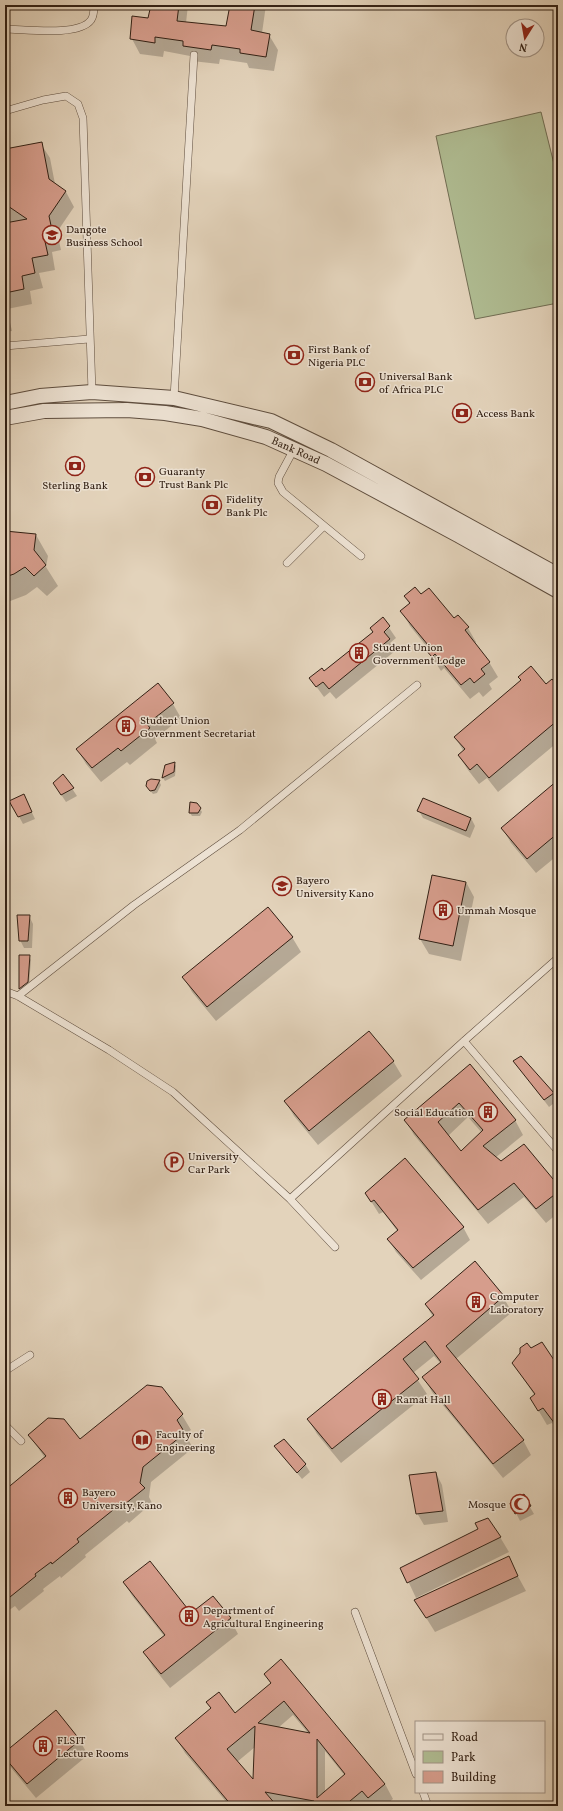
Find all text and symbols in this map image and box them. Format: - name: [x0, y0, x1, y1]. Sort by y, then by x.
- north arrow: [505, 18, 545, 58]
- text: N: [518, 38, 529, 54]
- place label: Dangote Business School: [66, 223, 143, 251]
- school or university icon: Dangote Business School: [41, 224, 63, 246]
- place label: First Bank of Nigeria PLC: [308, 343, 370, 371]
- bank icon: First Bank of Nigeria PLC: [283, 344, 305, 366]
- place label: Universal Bank of Africa PLC: [379, 370, 452, 398]
- bank icon: Universal Bank of Africa PLC: [354, 371, 376, 393]
- bank icon: Access Bank: [451, 402, 473, 424]
- place label: Access Bank: [476, 407, 535, 422]
- street label: Bank Road: [269, 434, 322, 469]
- bank icon: Sterling Bank: [64, 455, 86, 477]
- place label: Guaranty Trust Bank Plc: [159, 465, 228, 493]
- bank icon: Guaranty Trust Bank Plc: [134, 466, 156, 488]
- place label: Sterling Bank: [42, 479, 108, 494]
- place label: Fidelity Bank Plc: [226, 493, 268, 521]
- bank icon: Fidelity Bank Plc: [201, 494, 223, 516]
- place label: Student Union Government Lodge: [373, 641, 466, 669]
- building icon: Student Union Government Lodge: [348, 642, 370, 664]
- place label: Student Union Government Secretariat: [140, 714, 256, 742]
- building icon: Student Union Government Secretariat: [115, 715, 137, 737]
- place label: Bayero University Kano: [296, 874, 374, 902]
- school or university icon: Bayero University Kano: [271, 875, 293, 897]
- building icon: Ummah Mosque: [432, 899, 454, 921]
- place label: Ummah Mosque: [457, 904, 536, 919]
- building icon: Social Education: [477, 1101, 499, 1123]
- place label: Social Education: [394, 1106, 474, 1121]
- place label: University Car Park: [188, 1150, 239, 1178]
- parking icon: University Car Park: [163, 1151, 185, 1173]
- place label: Computer Laboratory: [490, 1290, 544, 1318]
- building icon: Computer Laboratory: [465, 1291, 487, 1313]
- building icon: Ramat Hall: [371, 1388, 393, 1410]
- place label: Ramat Hall: [396, 1393, 450, 1408]
- place label: Faculty of Engineering: [156, 1428, 216, 1456]
- library icon: Faculty of Engineering: [131, 1429, 153, 1451]
- place label: Bayero University, Kano: [82, 1486, 162, 1514]
- building icon: Bayero University, Kano: [57, 1487, 79, 1509]
- mosque icon: Mosque: [509, 1493, 531, 1515]
- place label: Mosque: [468, 1498, 506, 1513]
- place label: Department of Agricultural Engineering: [203, 1604, 324, 1632]
- building icon: Department of Agricultural Engineering: [178, 1605, 200, 1627]
- legend: [415, 1721, 545, 1793]
- text: Road: [451, 1730, 478, 1746]
- place label: FLSIT Lecture Rooms: [57, 1734, 129, 1762]
- building icon: FLSIT Lecture Rooms: [32, 1735, 54, 1757]
- text: Park: [451, 1750, 476, 1766]
- text: Building: [451, 1770, 496, 1786]

